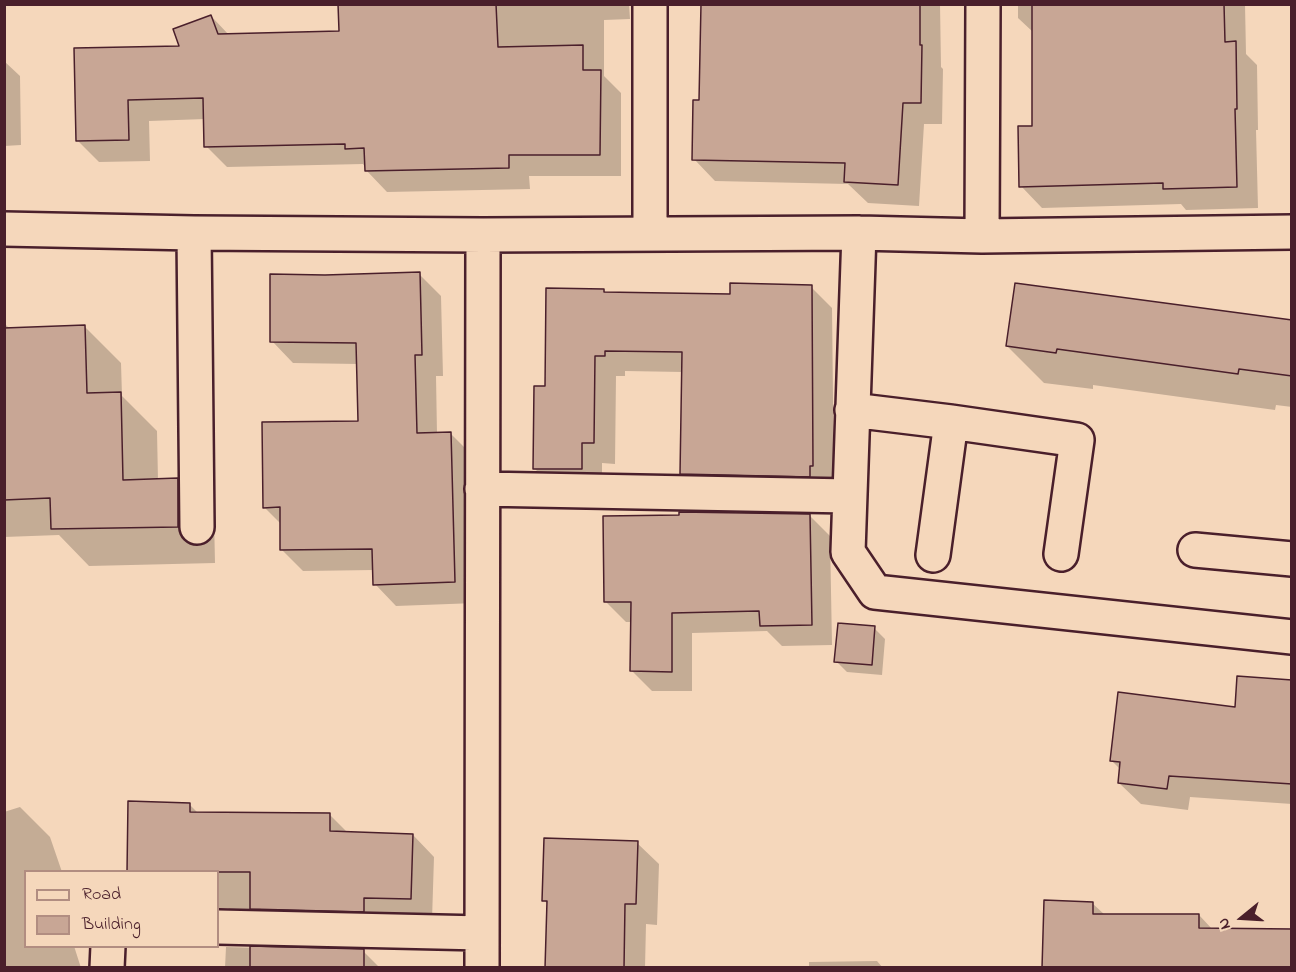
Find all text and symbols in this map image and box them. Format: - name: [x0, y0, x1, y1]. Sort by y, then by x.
- legend: [24, 870, 219, 948]
- text: Road: [82, 882, 121, 908]
- north arrow: [1212, 888, 1272, 948]
- text: Building: [82, 912, 141, 938]
- text: N: [1212, 915, 1238, 932]

